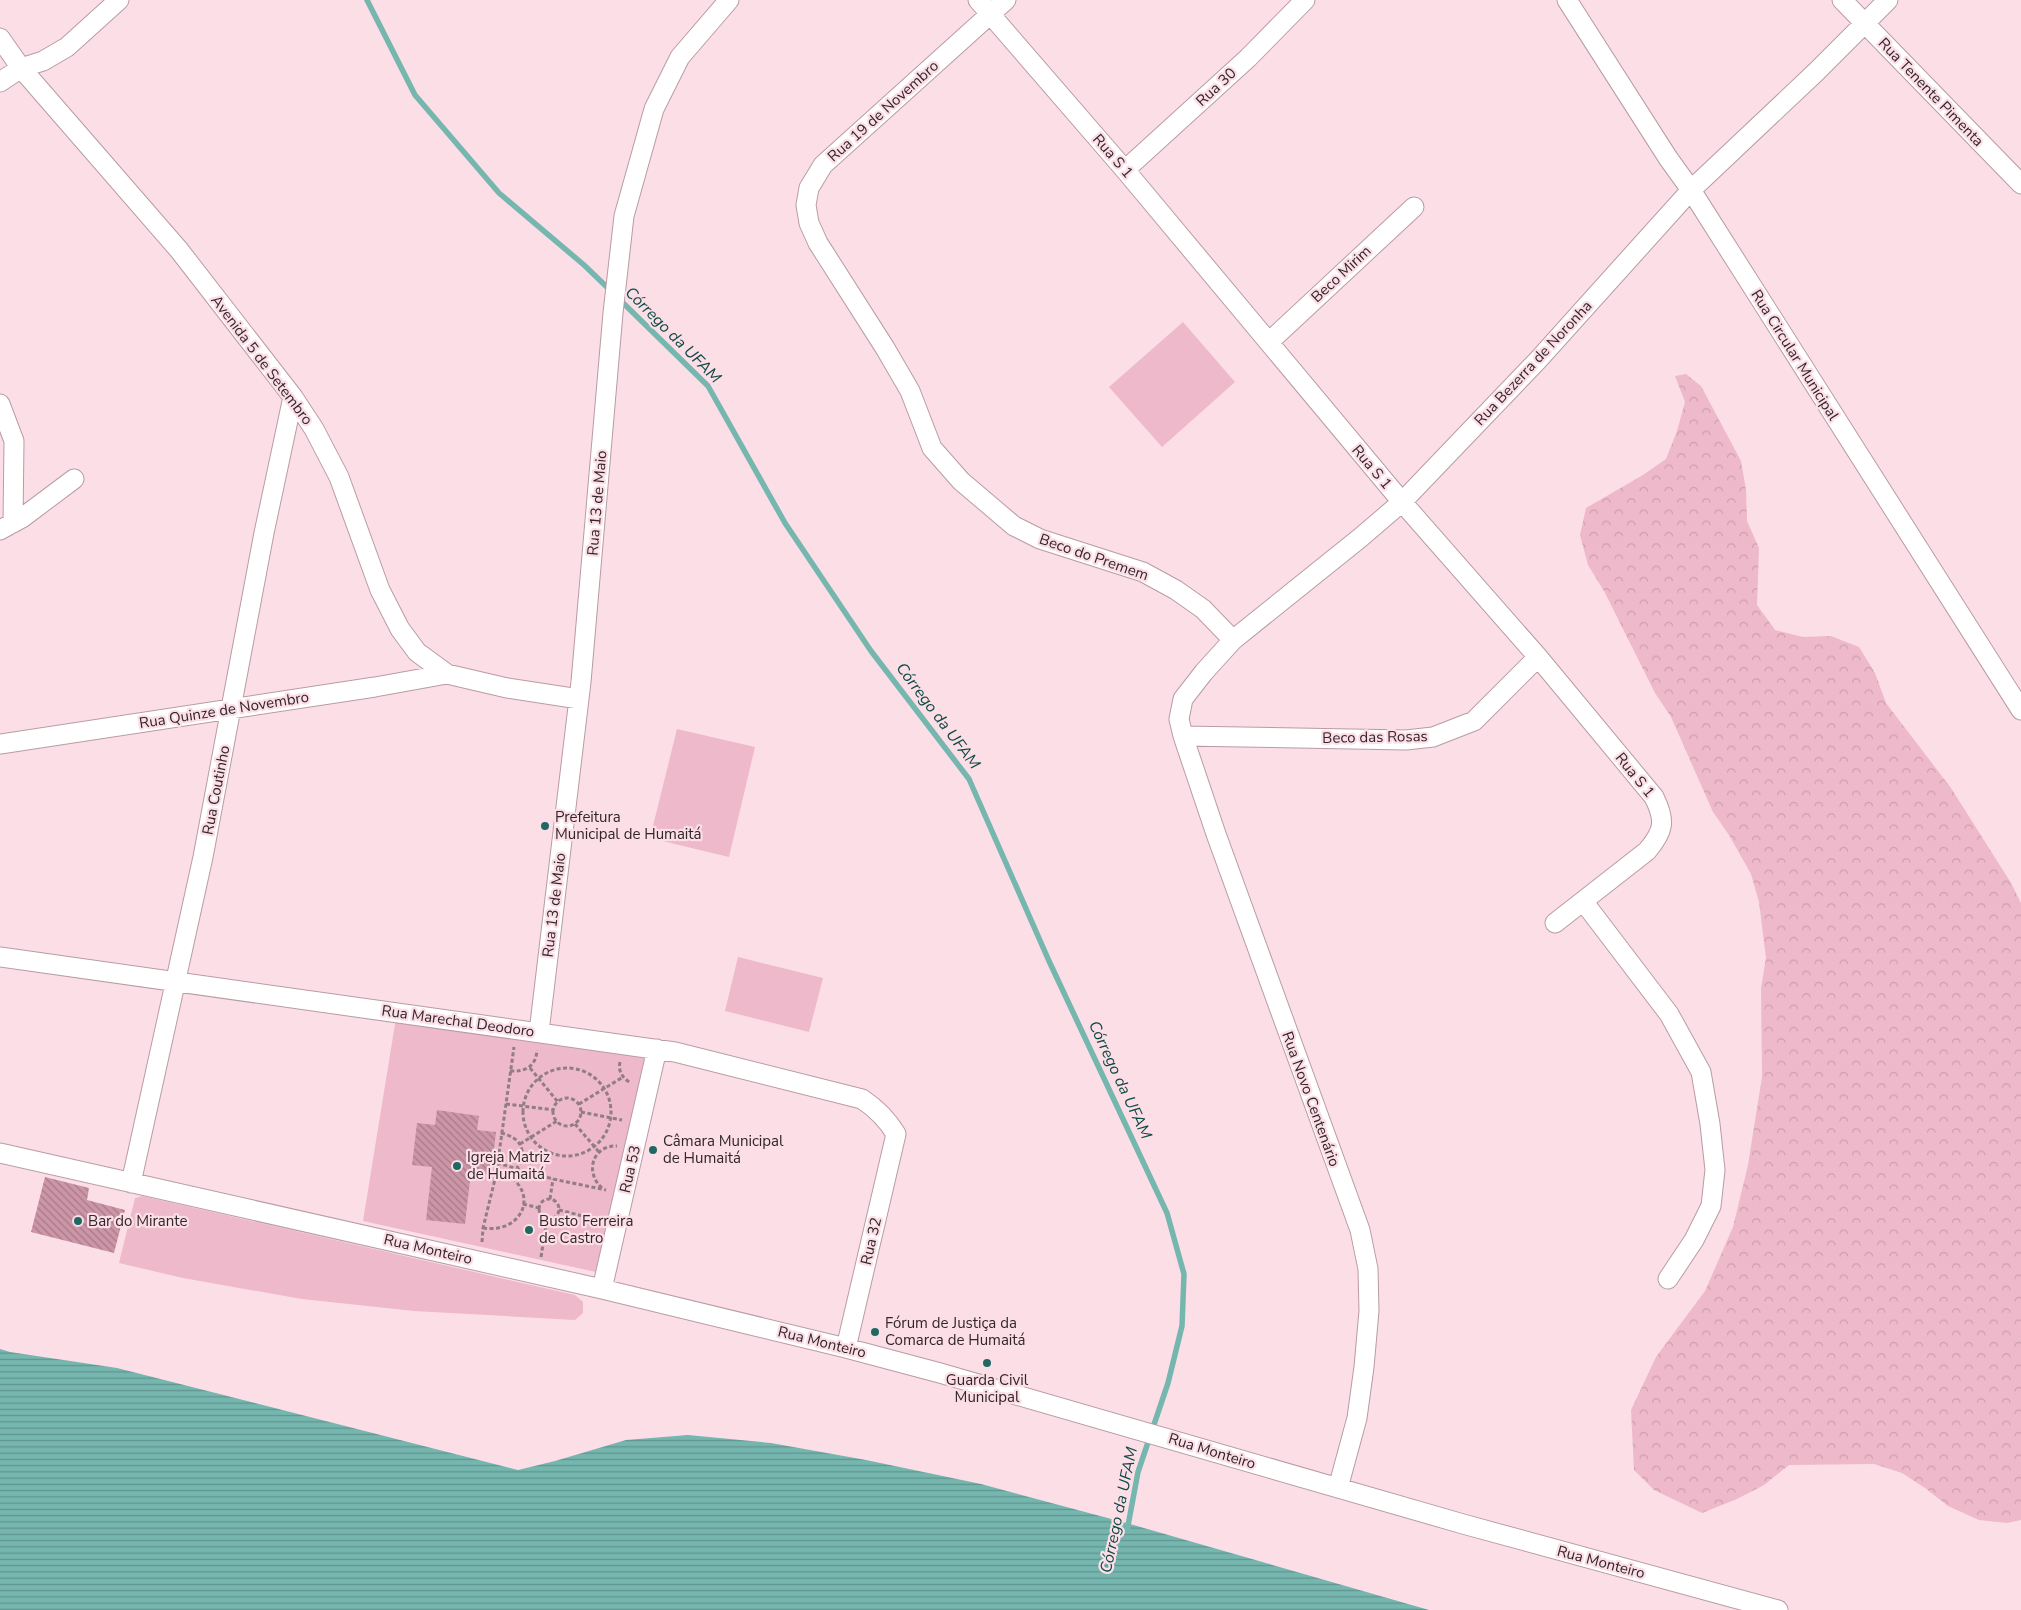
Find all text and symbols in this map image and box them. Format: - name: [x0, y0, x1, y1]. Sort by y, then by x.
- street label: Rua Tenente Pimenta: [1874, 33, 1988, 151]
- street label: Rua 19 de Novembro: [823, 56, 943, 166]
- street label: Rua 30: [1192, 63, 1240, 111]
- street label: Rua S 1: [1088, 130, 1138, 182]
- street label: Beco Mirim: [1307, 241, 1375, 307]
- water label: Córrego da UFAM: [620, 282, 726, 388]
- street label: Rua Circular Municipal: [1747, 286, 1844, 425]
- street label: Avenida 5 de Setembro: [207, 291, 317, 429]
- street label: Rua Bezerra de Noronha: [1470, 296, 1596, 430]
- street label: Rua S 1: [1348, 441, 1396, 493]
- street label: Rua 13 de Maio: [582, 450, 612, 556]
- street label: Beco do Premem: [1037, 529, 1151, 585]
- water label: Córrego da UFAM: [891, 658, 986, 774]
- street label: Rua Quinze de Novembro: [138, 687, 310, 733]
- street label: Beco das Rosas: [1322, 726, 1428, 748]
- street label: Rua Coutinho: [198, 744, 234, 836]
- street label: Rua S 1: [1611, 748, 1659, 802]
- place label: Prefeitura Municipal de Humaitá: [555, 807, 702, 844]
- marker: Prefeitura Municipal de Humaitá: [539, 820, 551, 832]
- street label: Rua 13 de Maio: [538, 852, 570, 958]
- street label: Rua Marechal Deodoro: [380, 1000, 536, 1042]
- water label: Córrego da UFAM: [1083, 1017, 1157, 1143]
- street label: Rua Novo Centenário: [1277, 1029, 1345, 1169]
- place label: Câmara Municipal de Humaitá: [663, 1131, 784, 1168]
- street label: Rua 53: [615, 1143, 645, 1195]
- marker: Câmara Municipal de Humaitá: [647, 1144, 659, 1156]
- place label: Igreja Matriz de Humaitá: [467, 1147, 550, 1184]
- marker: Igreja Matriz de Humaitá: [451, 1160, 463, 1172]
- place label: Bar do Mirante: [88, 1211, 188, 1231]
- place label: Busto Ferreira de Castro: [539, 1211, 633, 1248]
- marker: Bar do Mirante: [72, 1215, 84, 1227]
- street label: Rua 32: [856, 1215, 886, 1267]
- marker: Busto Ferreira de Castro: [523, 1224, 535, 1236]
- street label: Rua Monteiro: [382, 1229, 474, 1269]
- place label: Fórum de Justiça da Comarca de Humaitá: [885, 1313, 1026, 1350]
- street label: Rua Monteiro: [776, 1321, 868, 1363]
- marker: Fórum de Justiça da Comarca de Humaitá: [869, 1326, 881, 1338]
- marker: Guarda Civil Municipal: [981, 1357, 993, 1369]
- place label: Guarda Civil Municipal: [946, 1370, 1029, 1407]
- street label: Rua Monteiro: [1166, 1428, 1258, 1474]
- water label: Córrego da UFAM: [1095, 1445, 1143, 1575]
- street label: Rua Monteiro: [1555, 1541, 1647, 1583]

